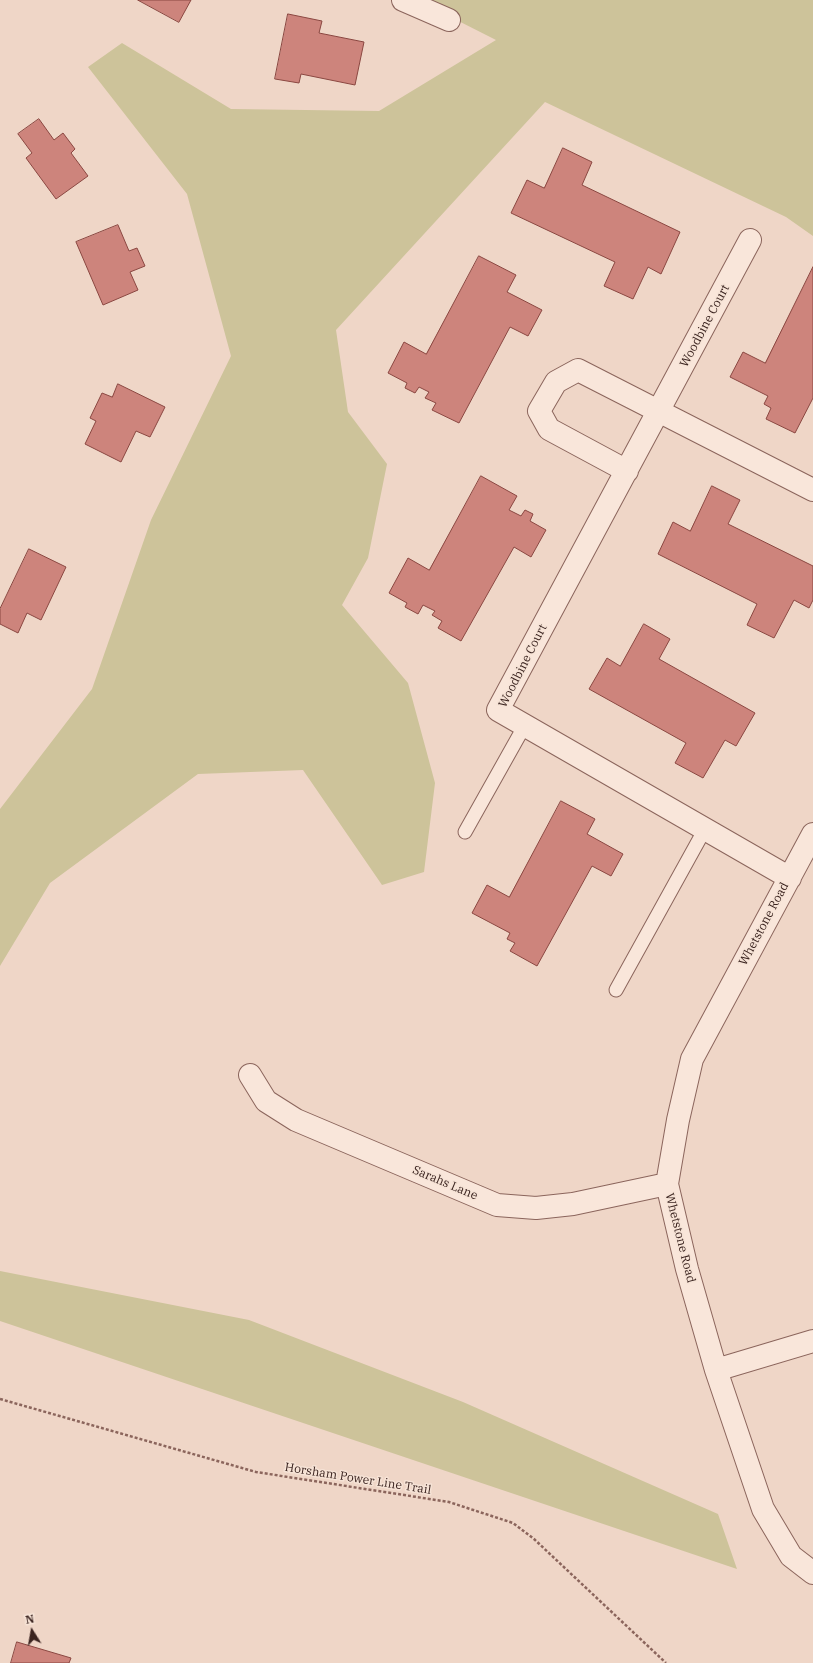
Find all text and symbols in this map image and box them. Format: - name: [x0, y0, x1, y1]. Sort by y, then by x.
- street label: Woodbine Court: [677, 282, 733, 370]
- street label: Woodbine Court: [496, 622, 550, 710]
- street label: Whetstone Road: [736, 880, 792, 968]
- street label: Sarahs Lane: [410, 1163, 480, 1203]
- street label: Whetstone Road: [662, 1192, 698, 1284]
- street label: Horsham Power Line Trail: [284, 1460, 432, 1498]
- north arrow: [12, 1611, 52, 1651]
- text: N: [24, 1612, 35, 1627]

